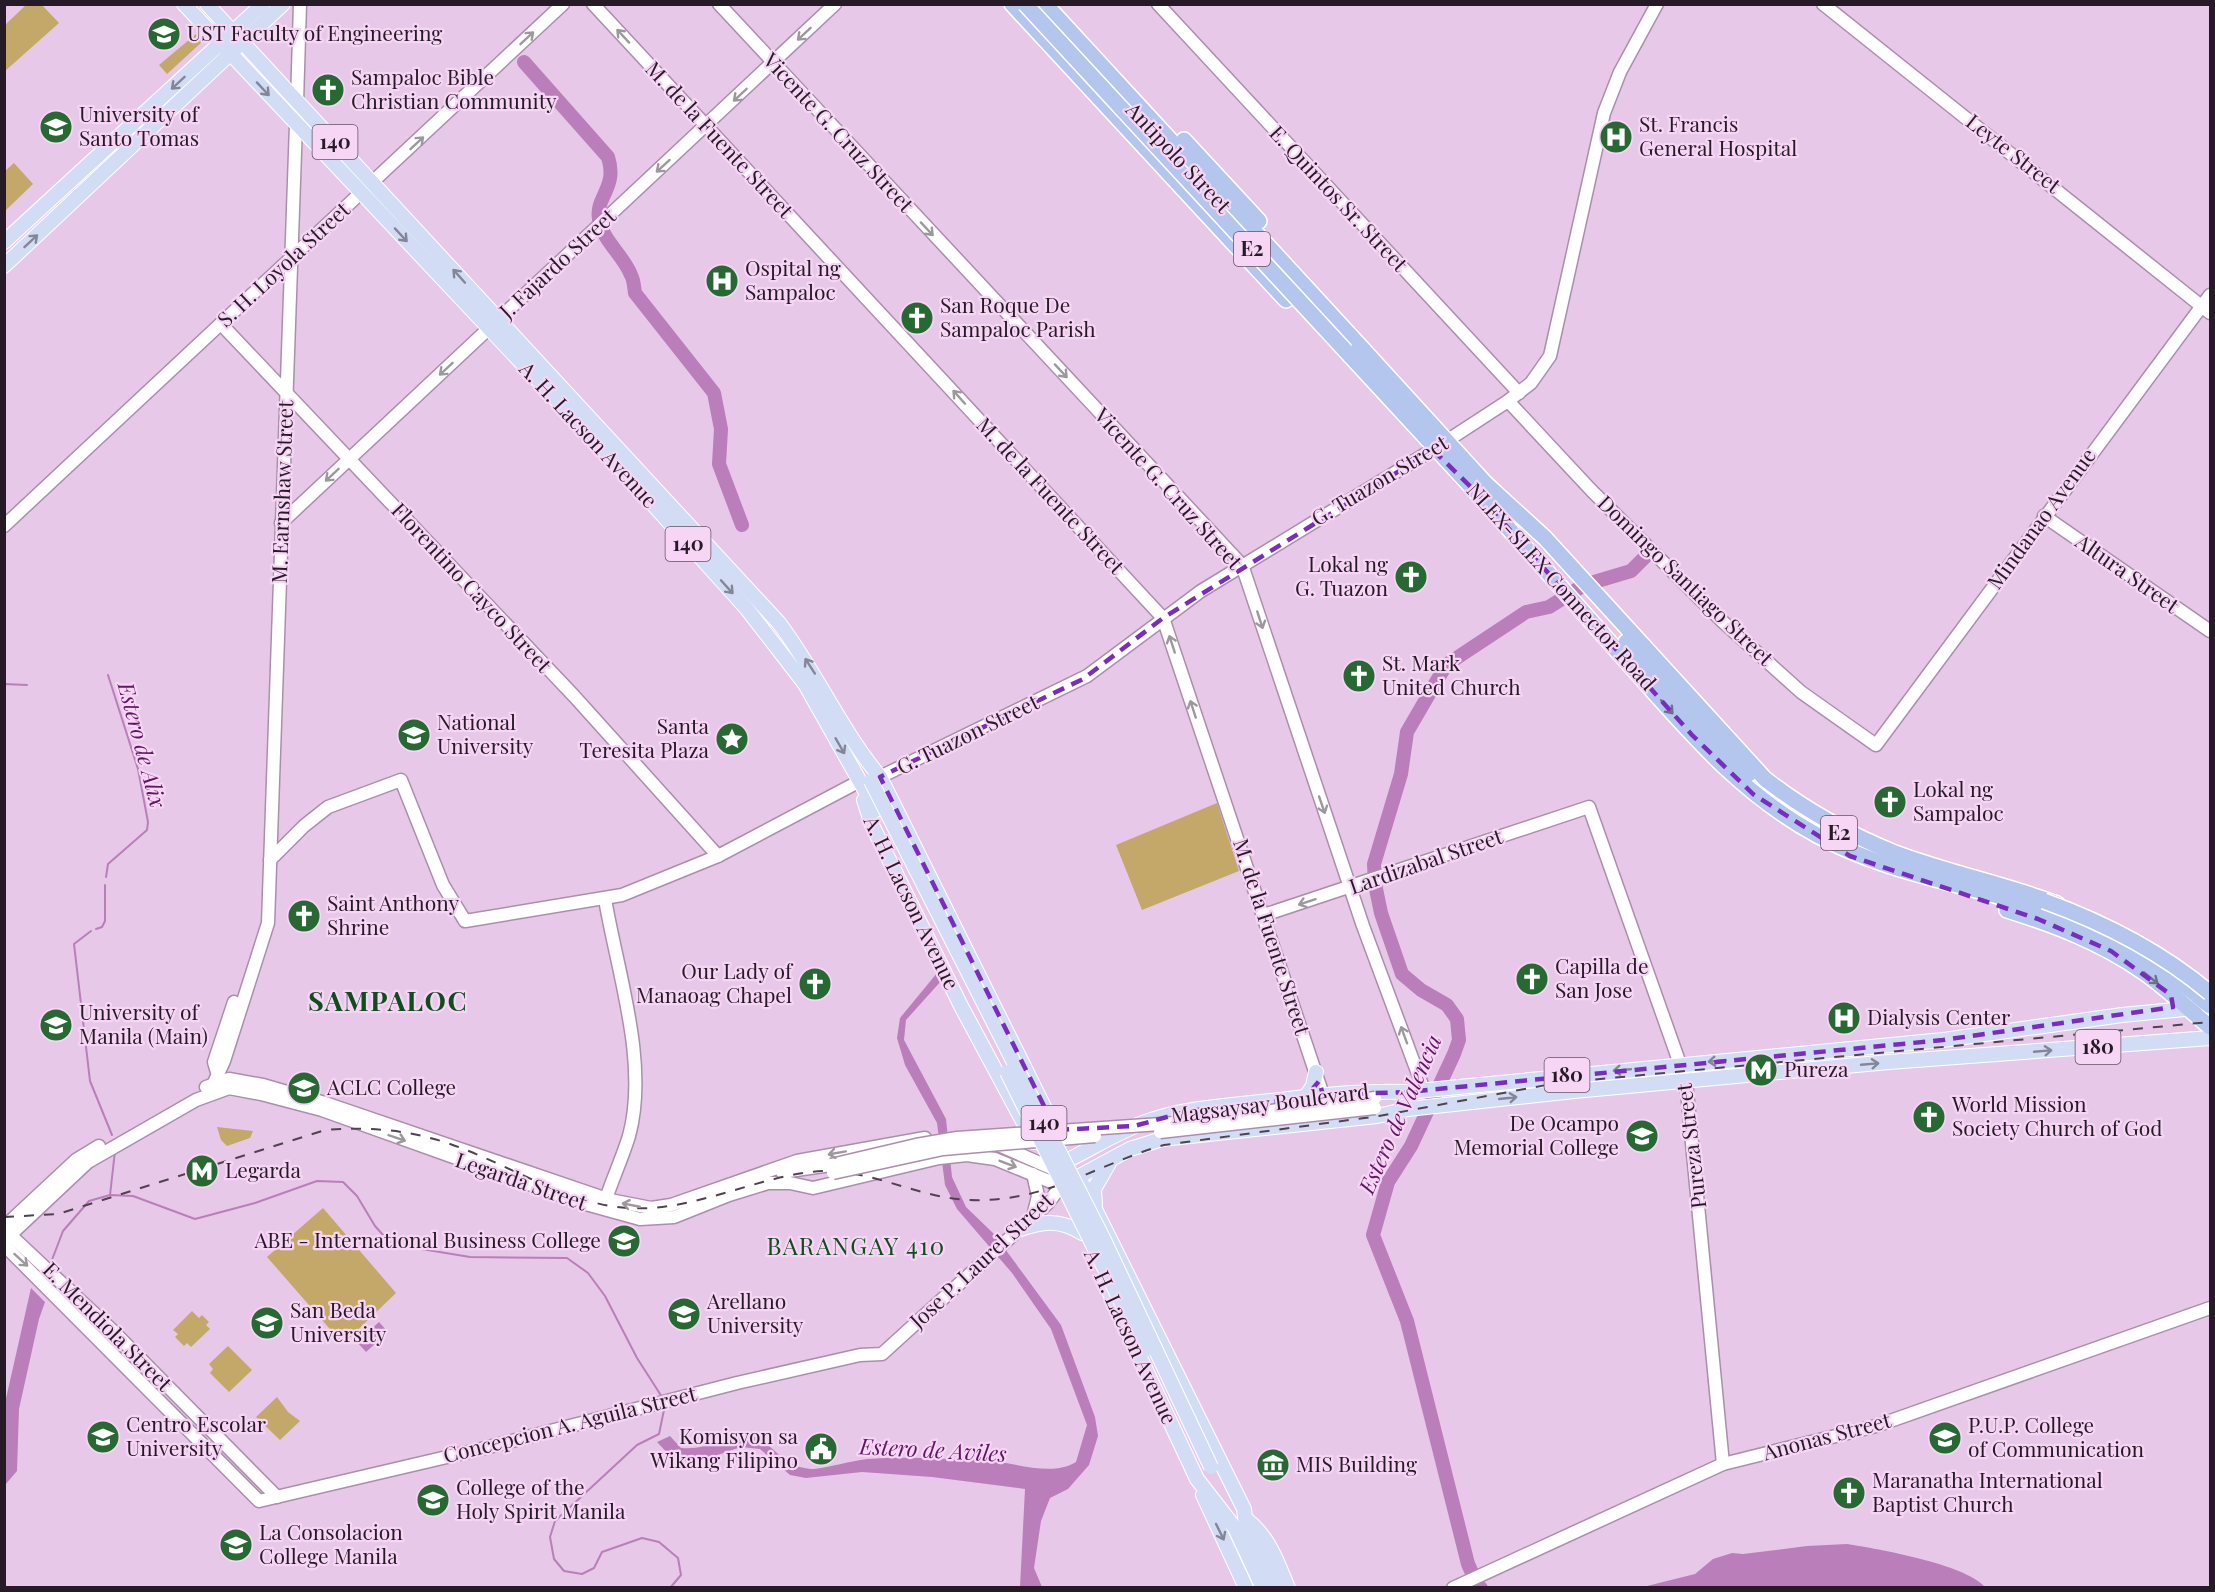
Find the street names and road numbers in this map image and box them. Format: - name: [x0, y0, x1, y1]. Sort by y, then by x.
- street label: Vicente G. Cruz Street: [757, 45, 921, 218]
- street label: M. de la Fuente Street: [640, 54, 801, 223]
- street label: Antipolo Street: [1120, 95, 1238, 218]
- street label: Leyte Street: [1961, 107, 2068, 199]
- street label: E. Quintos Sr. Street: [1264, 119, 1415, 277]
- road number: 140: [312, 125, 358, 159]
- street label: S. H. Loyola Street: [210, 194, 355, 332]
- street label: J. Fajardo Street: [492, 201, 621, 324]
- road number: E2: [1234, 232, 1270, 266]
- street label: A. H. Lacson Avenue: [514, 354, 665, 513]
- street label: M. Earnshaw Street: [264, 399, 298, 584]
- street label: Vicente G. Cruz Street: [1089, 400, 1250, 575]
- street label: M. de la Fuente Street: [971, 410, 1132, 579]
- street label: G. Tuazon Street: [1305, 427, 1453, 531]
- street label: Mindanao Avenue: [1980, 442, 2101, 594]
- street label: NLEX-SLEX Connector Road: [1462, 476, 1663, 696]
- street label: Domingo Santiago Street: [1593, 488, 1781, 671]
- street label: Florentino Cayco Street: [386, 496, 559, 678]
- street label: Altura Street: [2070, 526, 2186, 619]
- road number: 140: [666, 527, 710, 561]
- street label: G. Tuazon Street: [891, 686, 1043, 780]
- street label: A. H. Lacson Avenue: [858, 810, 967, 994]
- road number: E2: [1821, 816, 1857, 850]
- street label: Lardizabal Street: [1345, 821, 1506, 899]
- street label: M. de la Fuente Street: [1228, 835, 1318, 1039]
- road number: 180: [2076, 1030, 2120, 1064]
- road number: 180: [1544, 1058, 1590, 1092]
- street label: Magsaysay Boulevard: [1169, 1076, 1371, 1128]
- street label: Pureza Street: [1668, 1082, 1712, 1210]
- road number: 140: [1022, 1106, 1066, 1140]
- street label: Legarda Street: [452, 1145, 592, 1216]
- street label: Jose P. Laurel Street: [902, 1185, 1059, 1334]
- street label: A. H. Lacson Avenue: [1078, 1243, 1185, 1428]
- street label: E. Mendiola Street: [38, 1255, 179, 1397]
- street label: Concepcion A. Aguila Street: [440, 1378, 700, 1468]
- street label: Anonas Street: [1758, 1404, 1894, 1466]

